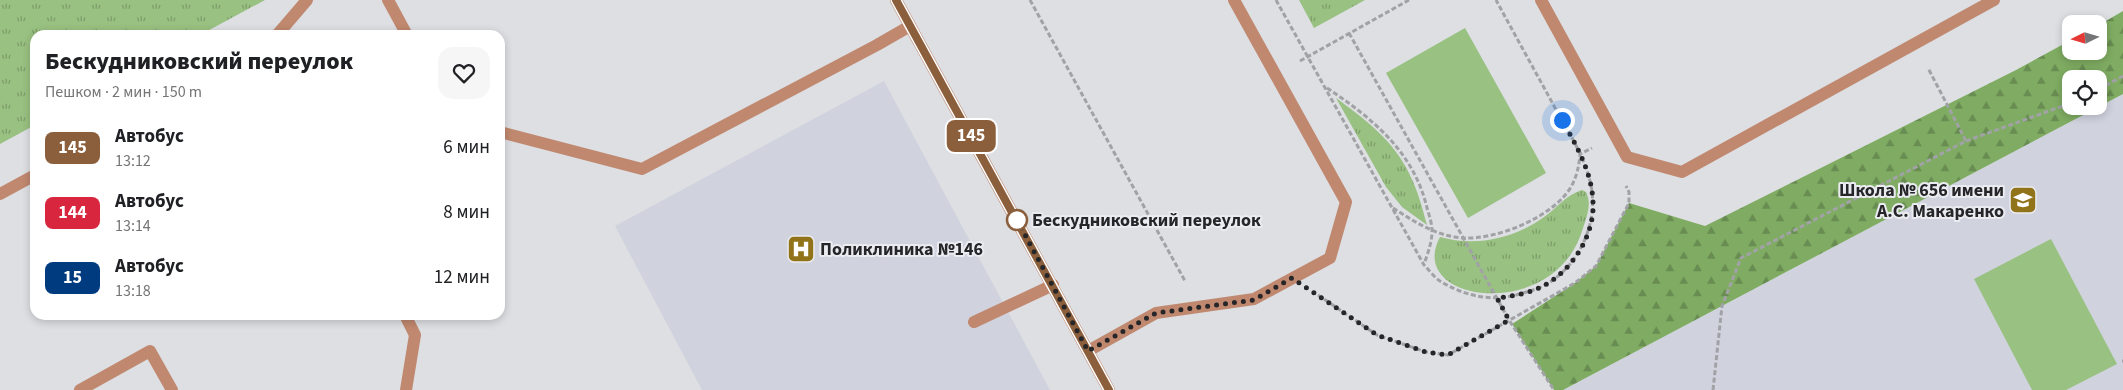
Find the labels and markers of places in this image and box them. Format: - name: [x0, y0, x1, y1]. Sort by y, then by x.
- place label: Школа № 656 имени А.С. Макаренко: [1839, 178, 2004, 224]
- school or university icon: Школа № 656 имени А.С. Макаренко: [2008, 185, 2038, 215]
- place label: Бескудниковский переулок: [1032, 208, 1261, 233]
- marker: Бескудниковский переулок: [1006, 209, 1028, 231]
- hospital icon: Поликлиника №146: [786, 234, 816, 264]
- place label: Поликлиника №146: [820, 237, 983, 262]

